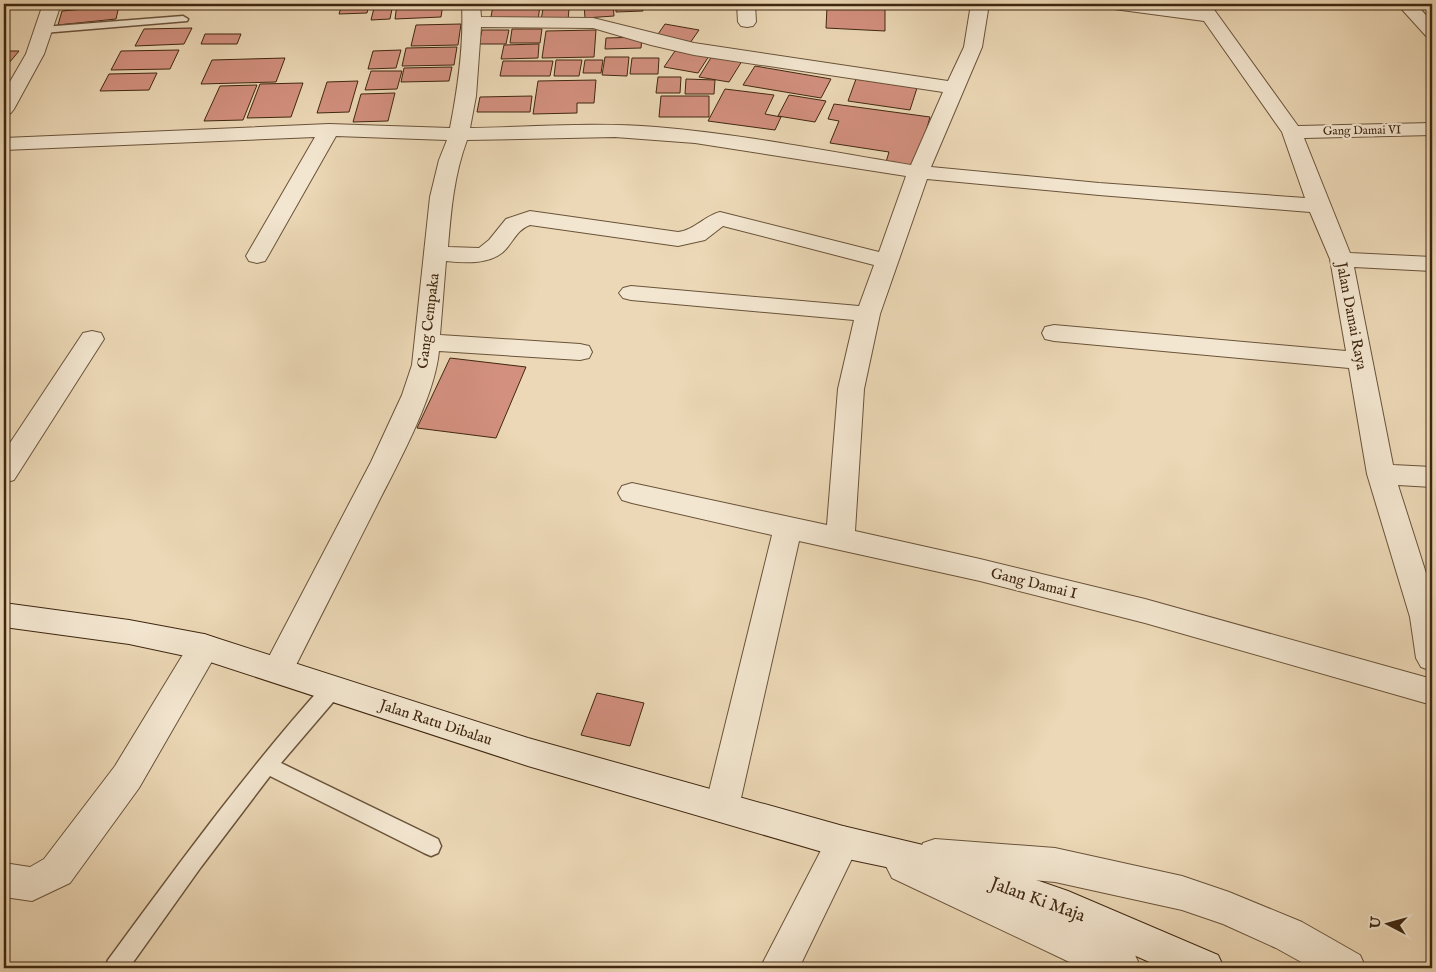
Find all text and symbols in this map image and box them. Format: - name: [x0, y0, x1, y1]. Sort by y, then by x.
- street label: Gang Damai VI: [1323, 122, 1401, 139]
- street label: Jalan Damai Raya: [1331, 259, 1371, 372]
- street label: Gang Cempaka: [413, 272, 444, 370]
- street label: Gang Damai I: [989, 564, 1079, 603]
- street label: Jalan Ratu Dibalau: [375, 695, 495, 750]
- street label: Jalan Ki Maja: [985, 872, 1088, 928]
- north arrow: [1364, 900, 1414, 950]
- text: U: [1366, 915, 1386, 931]

